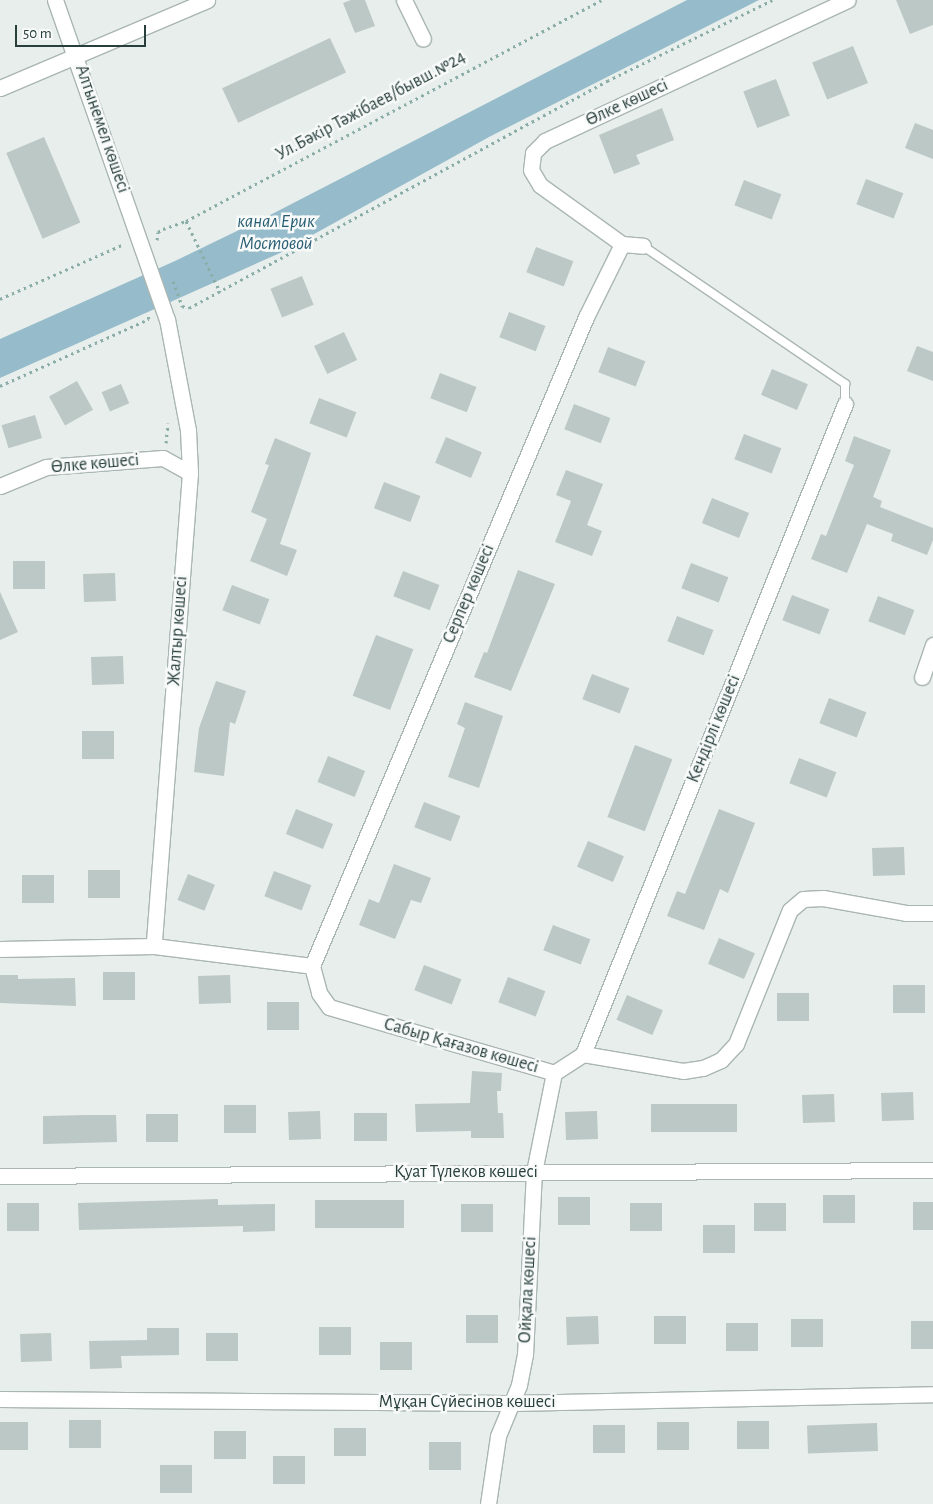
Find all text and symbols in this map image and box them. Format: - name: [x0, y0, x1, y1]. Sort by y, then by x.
- scale bar: [18, 15, 149, 47]
- text: 50 m: [23, 26, 52, 41]
- street label: Ул.Бәкір Тәжібаев/бывш.№24: [272, 47, 470, 165]
- street label: Алтынемел көшесі: [70, 62, 134, 196]
- street label: Өлке көшесі: [582, 74, 672, 132]
- water label: канал Ерик Мостовой: [237, 211, 315, 255]
- street label: Өлке көшесі: [50, 449, 140, 479]
- street label: Серпер көшесі: [438, 541, 500, 647]
- street label: Жалтыр көшесі: [163, 575, 193, 687]
- street label: Кендірлі көшесі: [682, 672, 746, 786]
- street label: Сабыр Қағазов көшесі: [381, 1014, 541, 1078]
- street label: Қуат Түлеков көшесі: [394, 1161, 538, 1183]
- street label: Ойқала көшесі: [514, 1236, 542, 1344]
- street label: Мұқан Сүйесінов көшесі: [378, 1391, 556, 1413]

